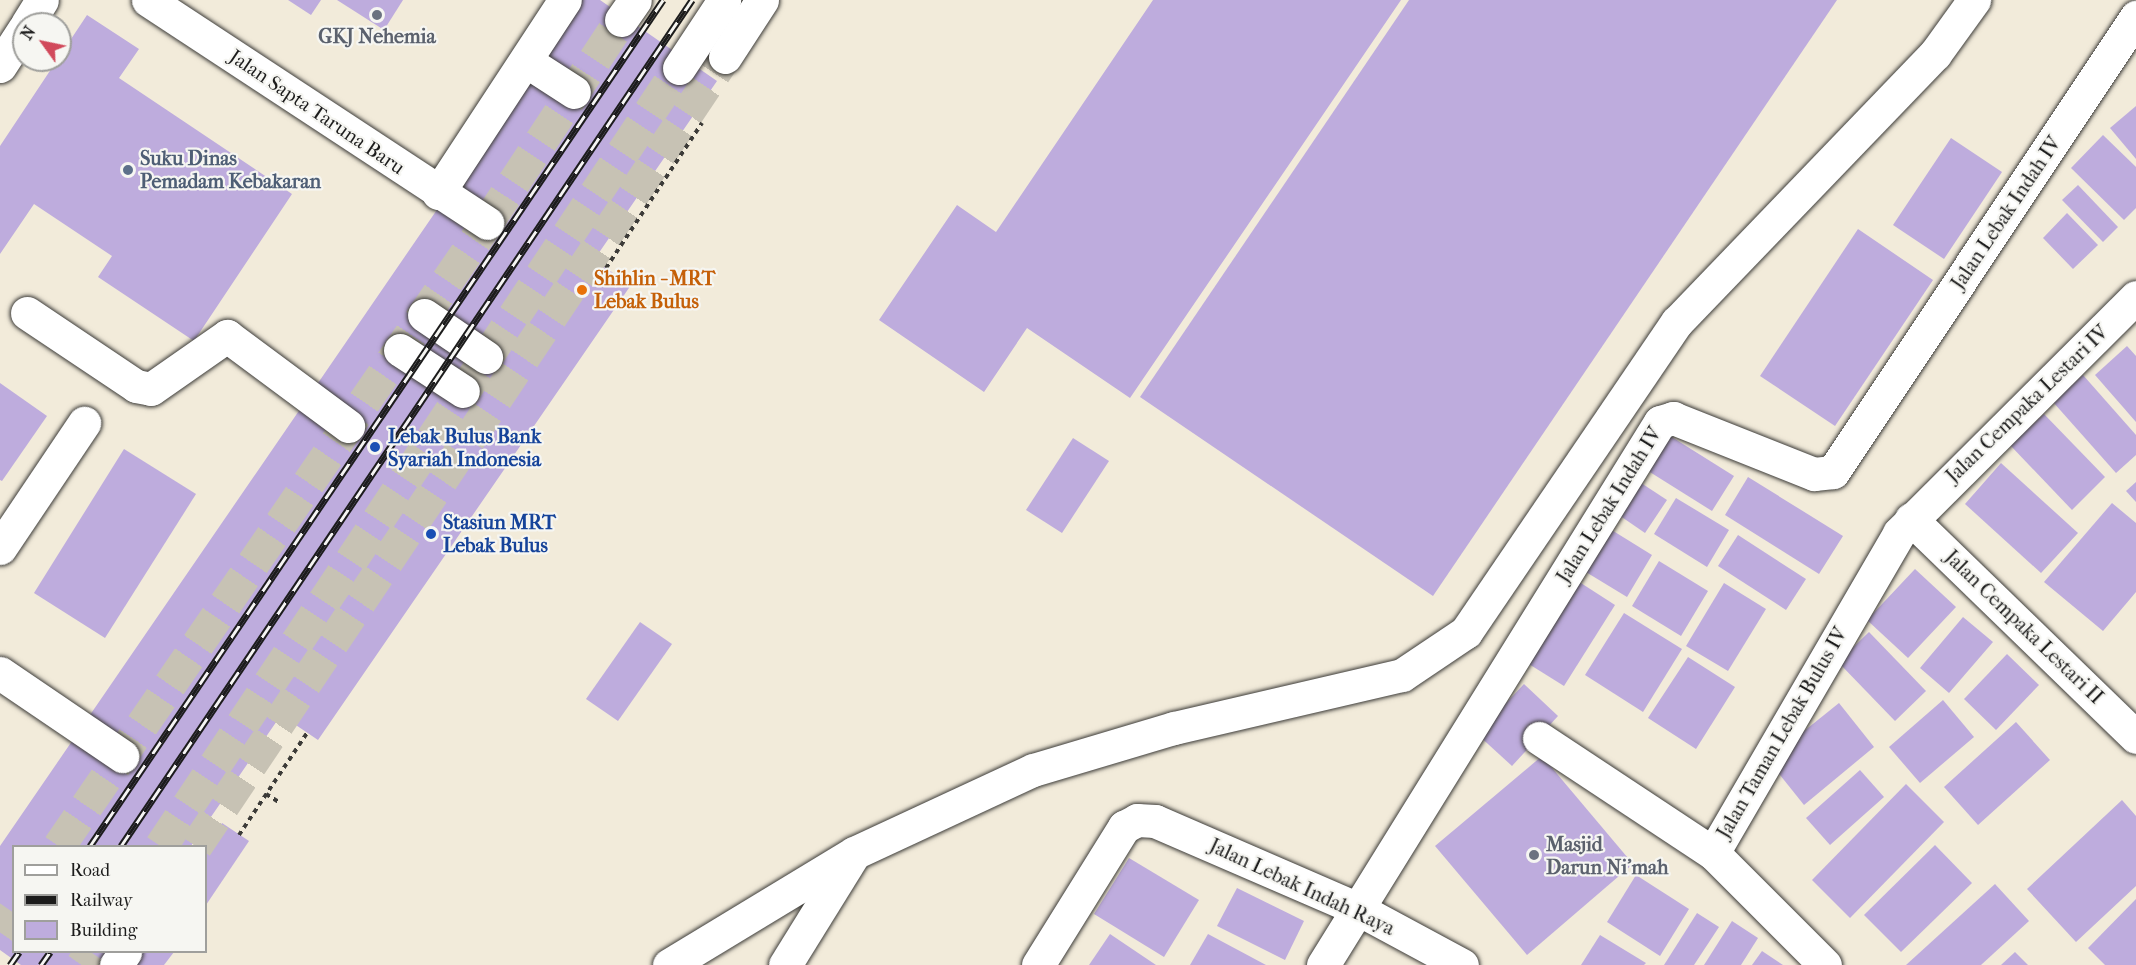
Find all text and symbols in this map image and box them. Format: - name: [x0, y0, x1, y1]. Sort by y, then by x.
- marker: GKJ Nehemia: [370, 8, 384, 22]
- north arrow: [12, 12, 72, 72]
- text: N: [17, 23, 39, 43]
- place label: GKJ Nehemia: [318, 24, 436, 48]
- street label: Jalan Sapta Taruna Baru: [225, 44, 409, 180]
- street label: Jalan Lebak Indah IV: [1946, 132, 2066, 294]
- place label: Suku Dinas Pemadam Kebakaran: [140, 146, 321, 193]
- marker: Suku Dinas Pemadam Kebakaran: [121, 163, 135, 177]
- place label: Shihlin - MRT Lebak Bulus: [594, 266, 715, 313]
- marker: Shihlin - MRT Lebak Bulus: [575, 283, 589, 297]
- street label: Jalan Cempaka Lestari IV: [1941, 320, 2113, 488]
- street label: Jalan Lebak Indah IV: [1551, 423, 1667, 587]
- place label: Lebak Bulus Bank Syariah Indonesia: [388, 424, 541, 471]
- marker: Lebak Bulus Bank Syariah Indonesia: [366, 438, 384, 456]
- place label: Stasiun MRT Lebak Bulus: [443, 510, 556, 557]
- marker: Stasiun MRT Lebak Bulus: [424, 527, 438, 541]
- street label: Jalan Cempaka Lestari II: [1940, 545, 2108, 709]
- street label: Jalan Taman Lebak Bulus IV: [1712, 623, 1852, 843]
- place label: Masjid Darun Ni'mah: [1546, 832, 1669, 879]
- street label: Jalan Lebak Indah Raya: [1205, 833, 1399, 941]
- legend: [12, 845, 207, 953]
- marker: Masjid Darun Ni'mah: [1527, 848, 1541, 862]
- text: Road: [70, 860, 110, 881]
- text: Railway: [70, 890, 133, 911]
- text: Building: [70, 920, 137, 941]

